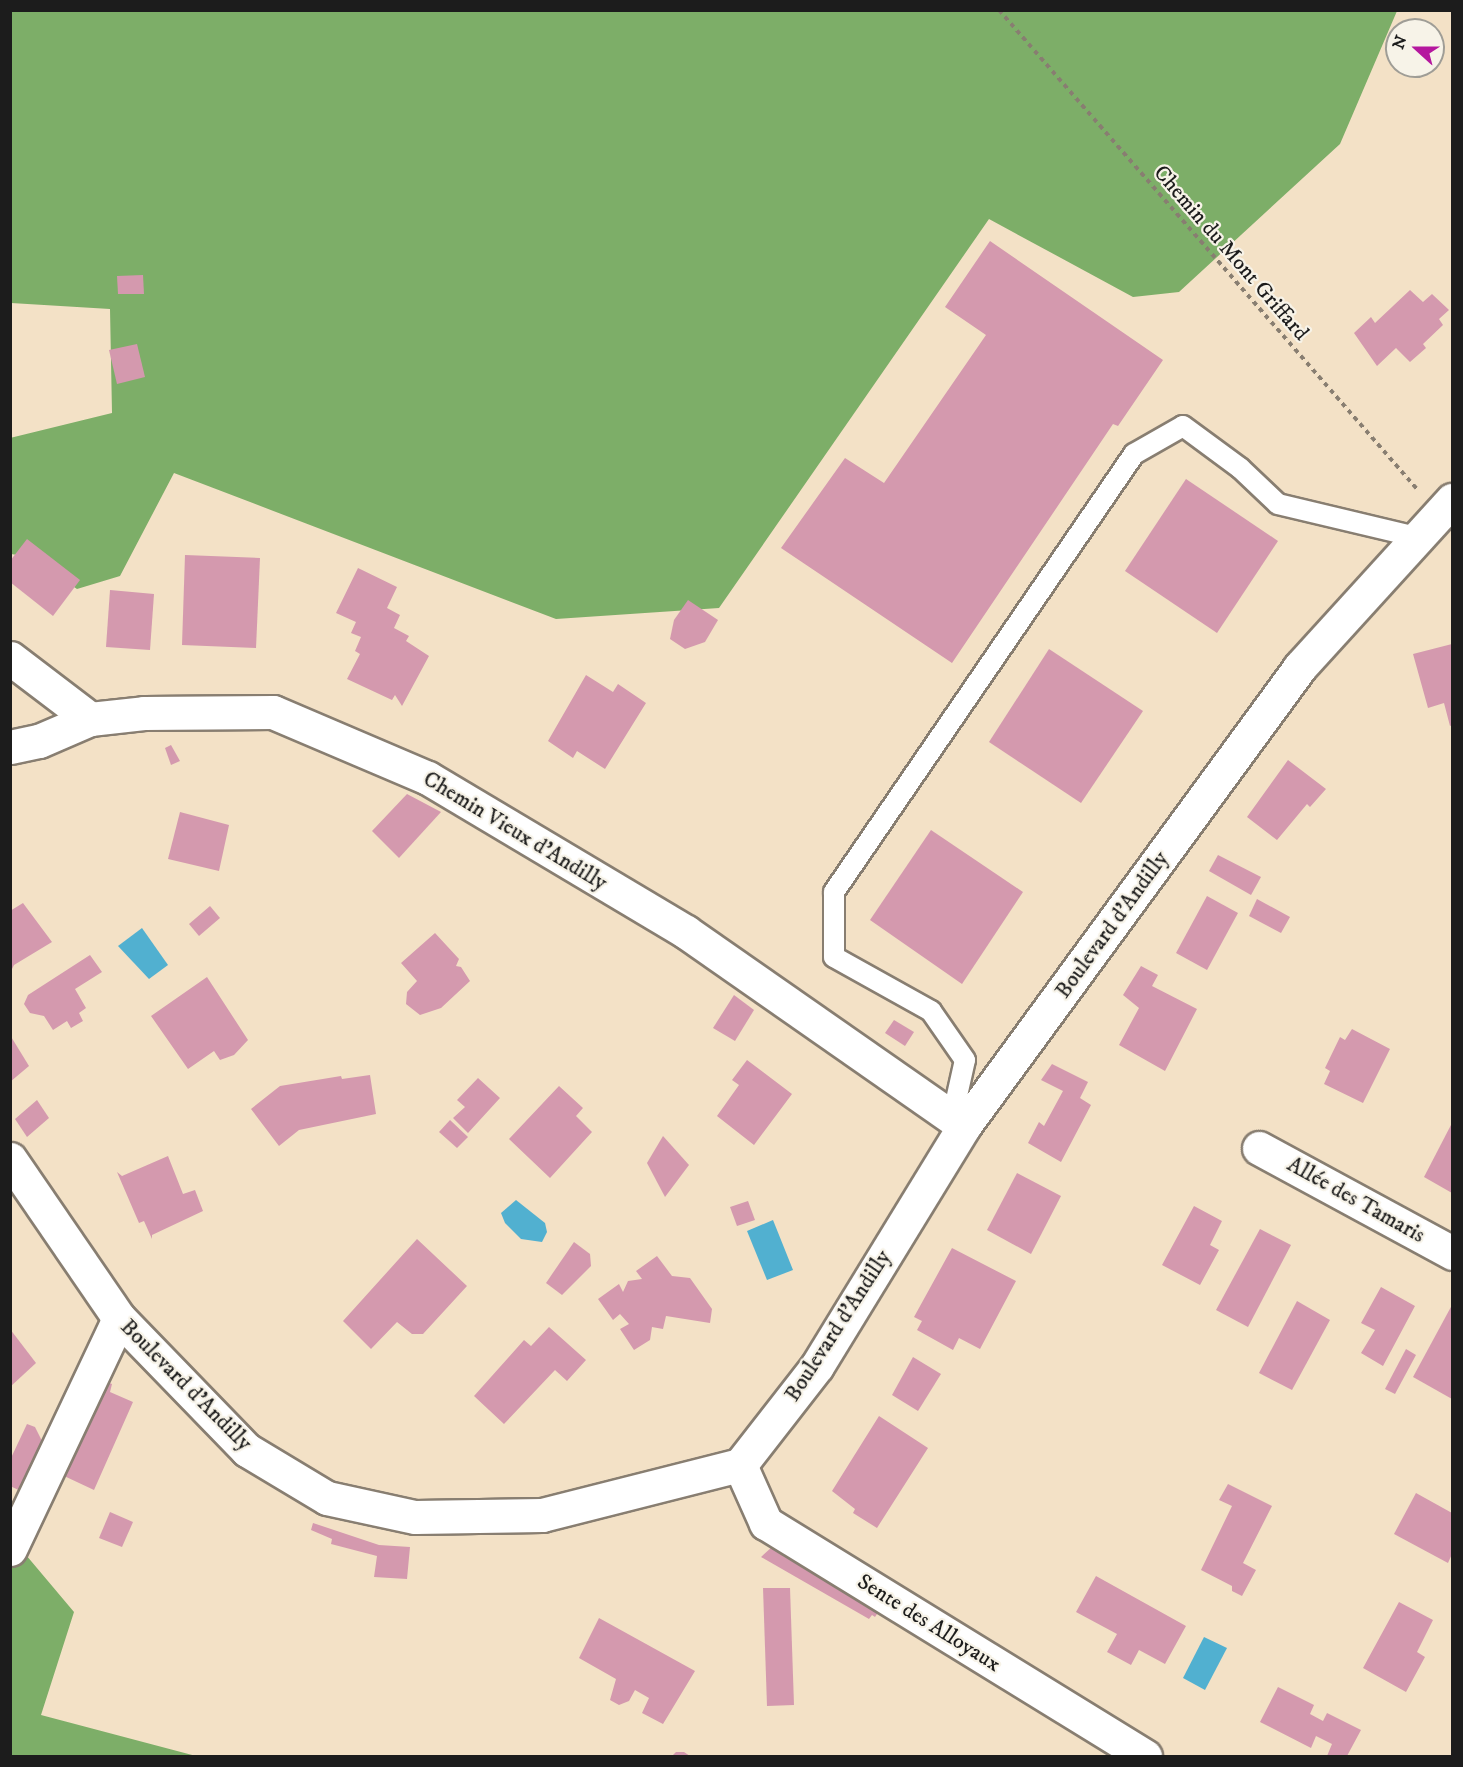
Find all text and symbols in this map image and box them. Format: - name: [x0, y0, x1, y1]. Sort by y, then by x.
- north arrow: [1385, 18, 1445, 78]
- text: N: [1388, 33, 1412, 52]
- street label: Chemin du Mont Griffard: [1148, 160, 1314, 346]
- street label: Chemin Vieux d'Andilly: [418, 766, 612, 896]
- street label: Boulevard d'Andilly: [1050, 846, 1174, 1004]
- street label: Allée des Tamaris: [1283, 1151, 1429, 1249]
- street label: Boulevard d'Andilly: [779, 1245, 897, 1407]
- street label: Boulevard d'Andilly: [115, 1314, 257, 1456]
- street label: Sente des Alloyaux: [852, 1568, 1006, 1678]

